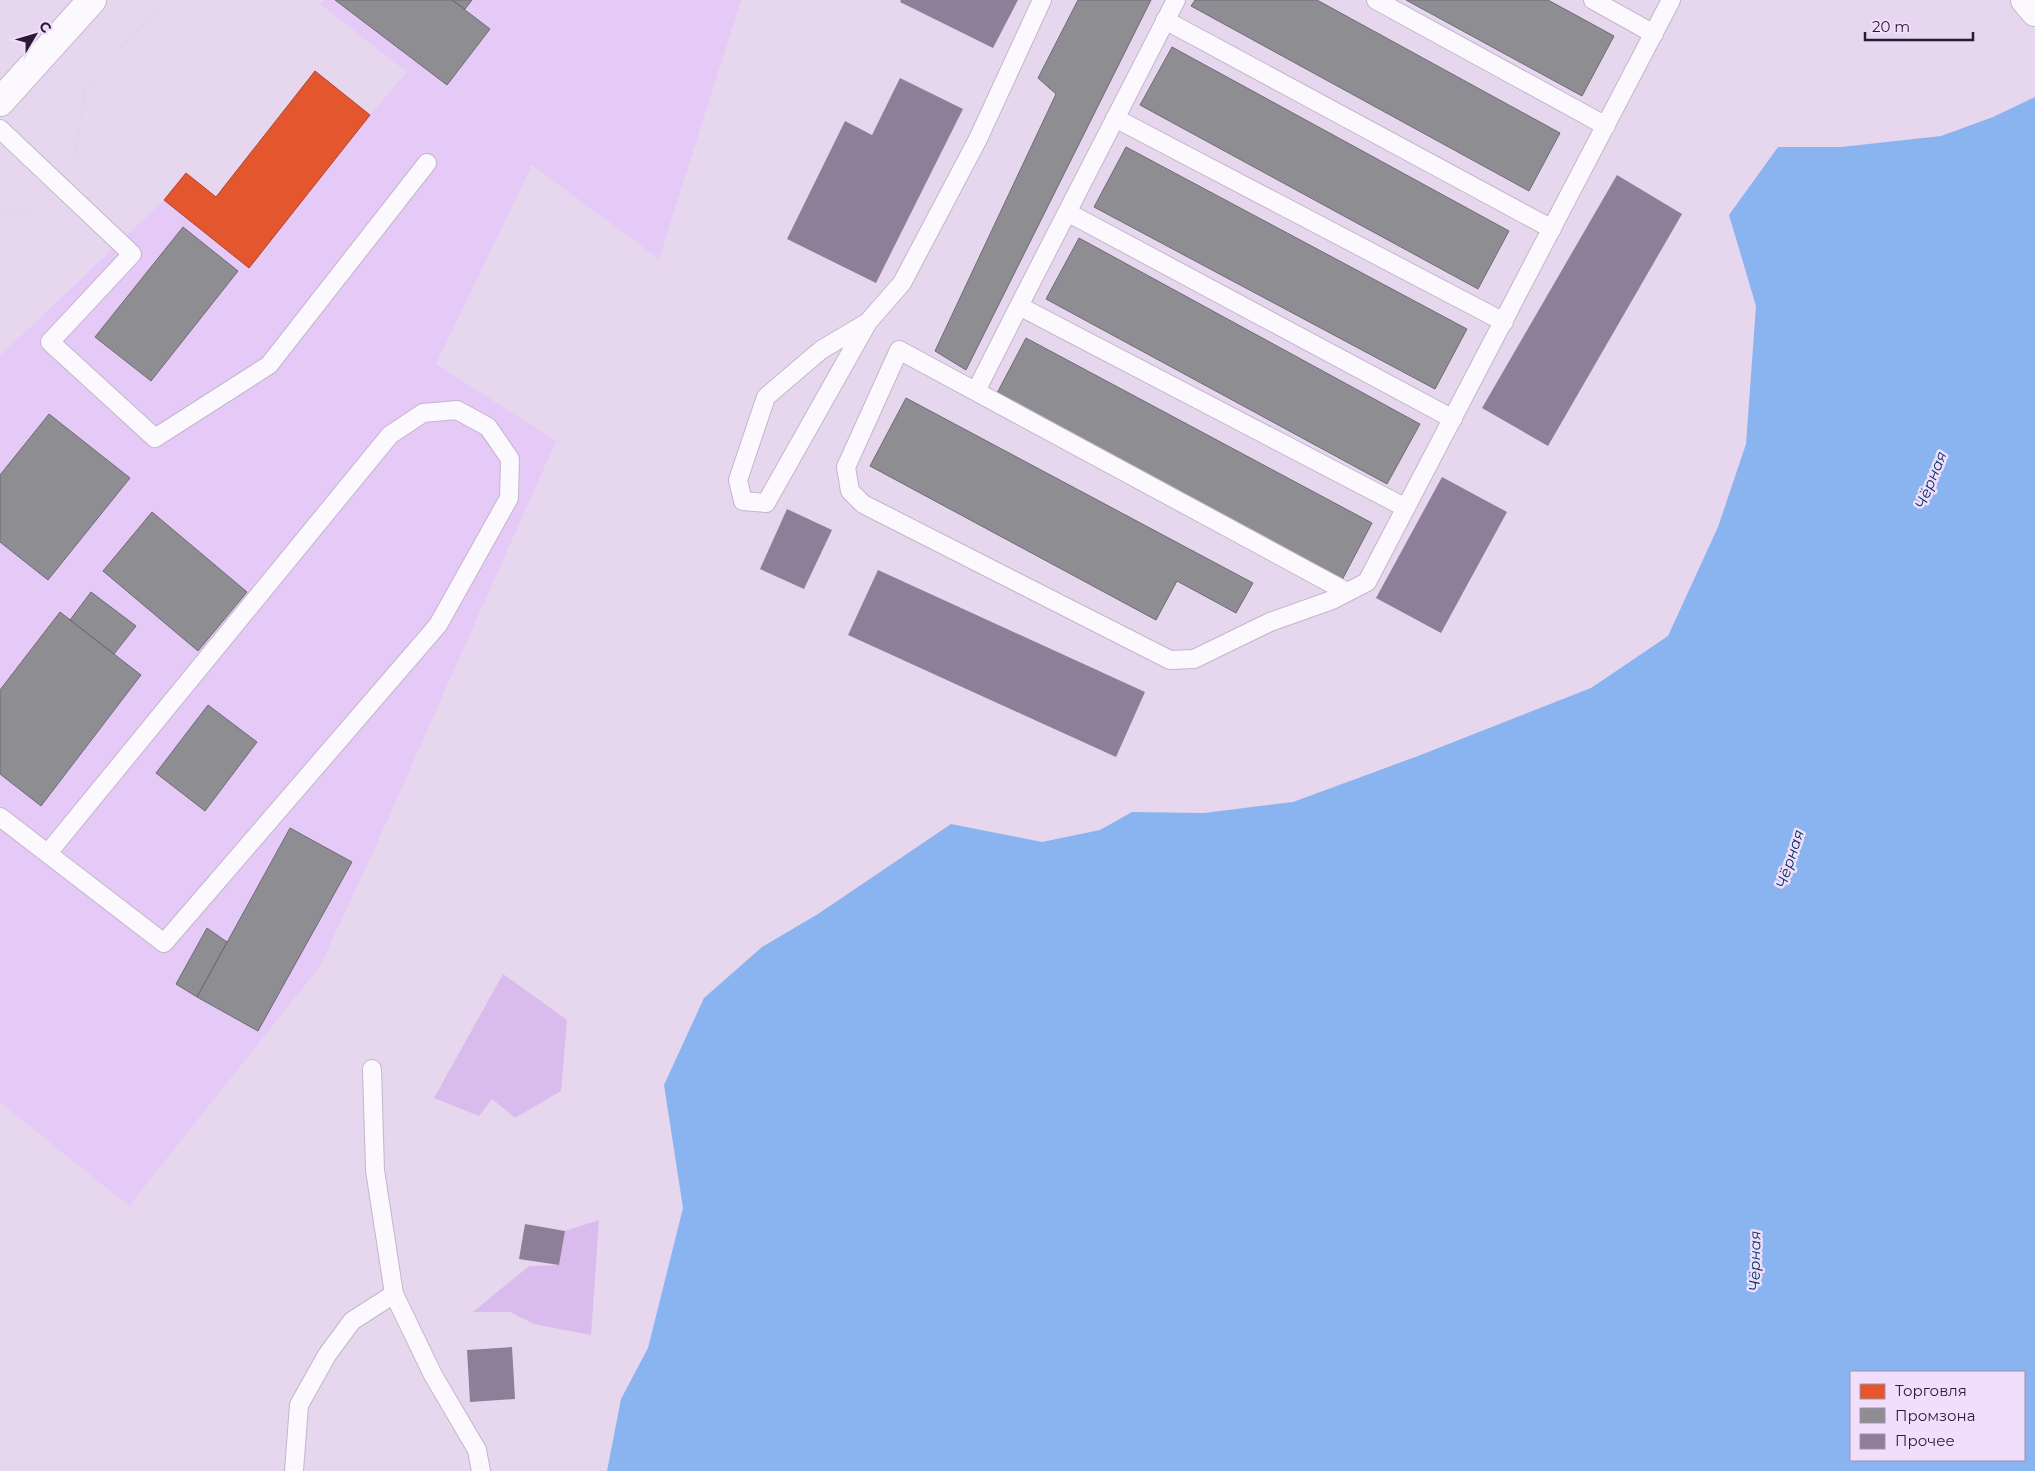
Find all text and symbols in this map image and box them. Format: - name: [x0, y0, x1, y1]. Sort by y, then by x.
- north arrow: [10, 10, 60, 60]
- scale bar: [1865, 10, 1972, 42]
- text: С: [35, 17, 55, 37]
- text: 20 m: [1872, 17, 1910, 36]
- water label: Чёрная: [1910, 448, 1951, 511]
- water label: Чёрная: [1771, 827, 1808, 890]
- water label: Чёрная: [1744, 1231, 1765, 1291]
- legend: [1850, 1371, 2025, 1461]
- text: Торговля: [1895, 1381, 1967, 1400]
- text: Промзона: [1895, 1406, 1975, 1425]
- text: Прочее: [1895, 1431, 1955, 1450]

